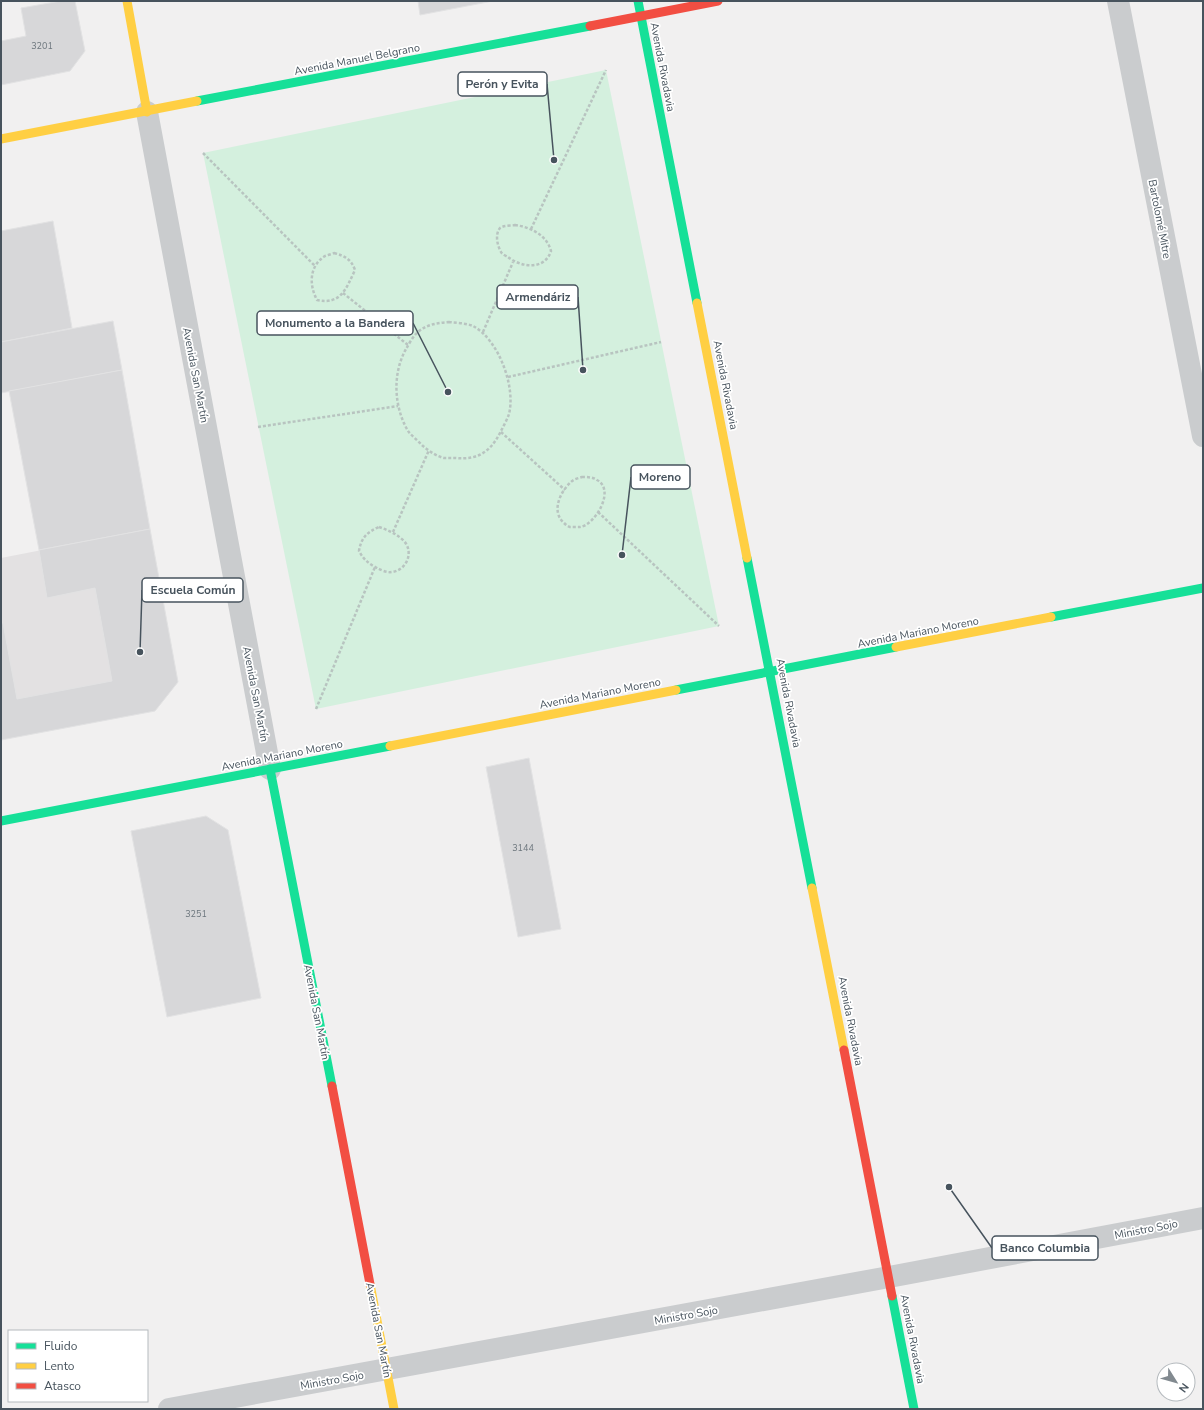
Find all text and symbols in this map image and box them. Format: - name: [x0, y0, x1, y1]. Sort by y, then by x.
- street label: Avenida Rivadavia: [647, 21, 679, 113]
- house number: 3201: [31, 40, 53, 52]
- street label: Avenida Manuel Belgrano: [293, 40, 421, 79]
- callout: Perón y Evita: [458, 72, 547, 96]
- text: Perón y Evita: [466, 76, 539, 92]
- street label: Bartolomé Mitre: [1144, 178, 1175, 260]
- callout: Armendáriz: [497, 285, 578, 309]
- text: Armendáriz: [506, 289, 571, 305]
- callout: Monumento a la Bandera: [257, 311, 413, 335]
- text: Monumento a la Bandera: [265, 315, 405, 331]
- street label: Avenida San Martín: [179, 326, 212, 424]
- street label: Avenida Rivadavia: [710, 339, 742, 431]
- callout: Moreno: [631, 465, 690, 489]
- text: Moreno: [639, 469, 681, 485]
- callout: Escuela Común: [142, 578, 243, 602]
- text: Escuela Común: [151, 582, 235, 598]
- street label: Avenida Mariano Moreno: [856, 613, 980, 652]
- street label: Avenida San Martín: [239, 645, 272, 743]
- street label: Avenida Rivadavia: [773, 657, 805, 749]
- street label: Avenida Mariano Moreno: [538, 674, 662, 713]
- street label: Avenida Mariano Moreno: [220, 736, 344, 775]
- house number: 3144: [512, 842, 534, 854]
- house number: 3251: [185, 908, 207, 920]
- street label: Avenida San Martín: [300, 963, 333, 1061]
- street label: Avenida Rivadavia: [835, 975, 867, 1067]
- street label: Ministro Sojo: [1113, 1216, 1179, 1243]
- callout: Banco Columbia: [992, 1236, 1098, 1260]
- text: Banco Columbia: [1000, 1240, 1090, 1256]
- street label: Avenida San Martín: [362, 1281, 395, 1379]
- street label: Avenida Rivadavia: [897, 1293, 929, 1385]
- street label: Ministro Sojo: [653, 1303, 719, 1328]
- legend: [8, 1330, 148, 1402]
- text: Fluido: [44, 1338, 78, 1354]
- text: Lento: [44, 1358, 75, 1374]
- north arrow: [1156, 1362, 1196, 1402]
- street label: Ministro Sojo: [299, 1368, 365, 1393]
- text: Atasco: [44, 1378, 81, 1394]
- text: N: [1175, 1380, 1192, 1396]

